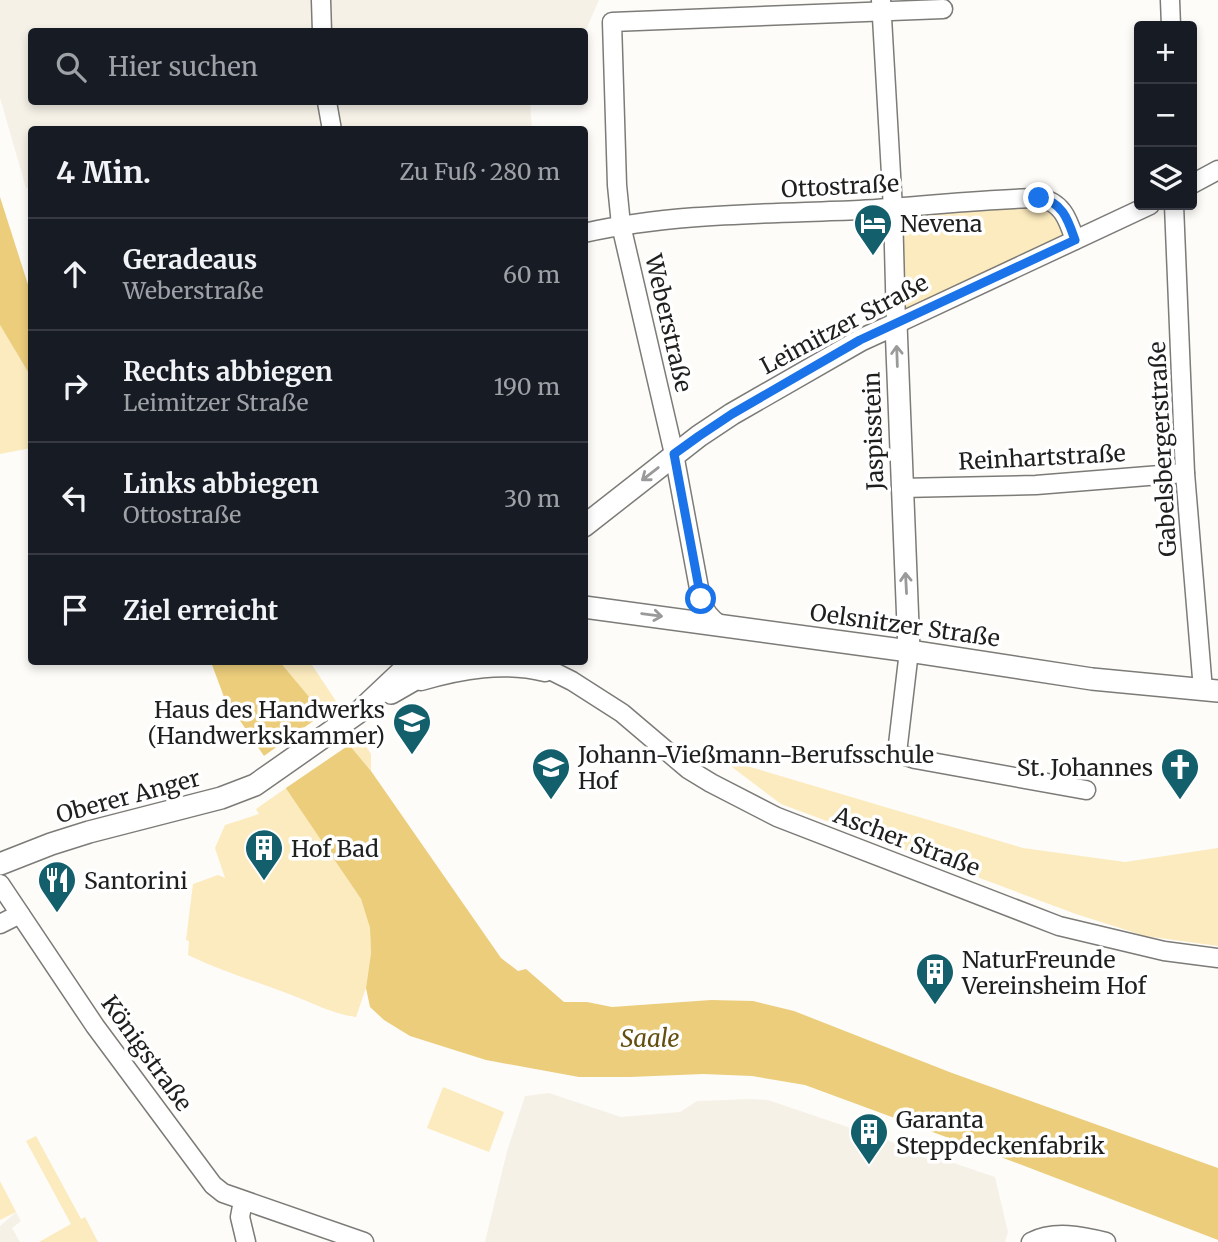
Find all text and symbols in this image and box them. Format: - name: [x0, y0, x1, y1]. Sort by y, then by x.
- map controls: [1134, 21, 1197, 210]
- button: +: [1134, 21, 1197, 84]
- search box: [28, 28, 588, 105]
- icon: search: [52, 48, 90, 86]
- text: Hier suchen: [108, 50, 258, 83]
- button: −: [1134, 84, 1197, 147]
- button: layers: [1134, 147, 1197, 210]
- text: 4 Min.: [56, 153, 151, 191]
- text: Zu Fuß · 280 m: [400, 157, 560, 186]
- street label: Ottostraße: [780, 168, 900, 204]
- route end: [1023, 182, 1054, 213]
- hotel icon: Nevena: [852, 202, 894, 257]
- place label: Nevena: [900, 209, 982, 238]
- text: Geradeaus: [123, 243, 257, 276]
- street label: Weberstraße: [639, 250, 699, 395]
- icon: ahead: [56, 255, 94, 293]
- text: 60 m: [503, 260, 560, 289]
- street label: Leimitzer Straße: [755, 268, 933, 380]
- text: Weberstraße: [123, 276, 263, 305]
- street label: Gabelsbergerstraße: [1142, 341, 1182, 557]
- one-way arrow: [890, 345, 903, 368]
- text: Rechts abbiegen: [123, 355, 333, 388]
- icon: right: [56, 367, 94, 405]
- street label: Jaspisstein: [856, 371, 890, 492]
- text: 190 m: [494, 372, 560, 401]
- text: Leimitzer Straße: [123, 388, 308, 417]
- street label: Reinhartstraße: [958, 438, 1126, 476]
- one-way arrow: [641, 466, 659, 481]
- text: Links abbiegen: [123, 467, 319, 500]
- icon: left: [56, 479, 94, 517]
- text: 30 m: [504, 484, 560, 513]
- text: Ottostraße: [123, 500, 241, 529]
- one-way arrow: [899, 572, 912, 595]
- route start: [685, 583, 716, 614]
- icon: arrive: [56, 591, 94, 629]
- text: Ziel erreicht: [123, 594, 278, 627]
- street label: Oelsnitzer Straße: [808, 597, 1002, 653]
- one-way arrow: [640, 609, 663, 622]
- place label: Haus des Handwerks (Handwerkskammer): [148, 695, 385, 750]
- school or university icon: Haus des Handwerks (Handwerkskammer): [391, 701, 433, 756]
- place label: Johann-Vießmann-Berufsschule Hof: [577, 740, 934, 795]
- school or university icon: Johann-Vießmann-Berufsschule Hof: [530, 746, 572, 801]
- church icon: St. Johannes: [1159, 746, 1201, 801]
- place label: St. Johannes: [1017, 753, 1153, 782]
- street label: Oberer Anger: [53, 763, 203, 829]
- street label: Ascher Straße: [829, 799, 984, 882]
- building icon: Hof Bad: [243, 827, 285, 882]
- place label: Hof Bad: [291, 834, 379, 863]
- restaurant icon: Santorini: [36, 859, 78, 914]
- place label: Santorini: [84, 866, 188, 895]
- place label: NaturFreunde Vereinsheim Hof: [961, 945, 1148, 1000]
- building icon: NaturFreunde Vereinsheim Hof: [914, 951, 956, 1006]
- street label: Königstraße: [95, 989, 199, 1117]
- water label: Saale: [620, 1023, 680, 1054]
- place label: Garanta Steppdeckenfabrik: [896, 1105, 1105, 1160]
- building icon: Garanta Steppdeckenfabrik: [848, 1111, 890, 1166]

